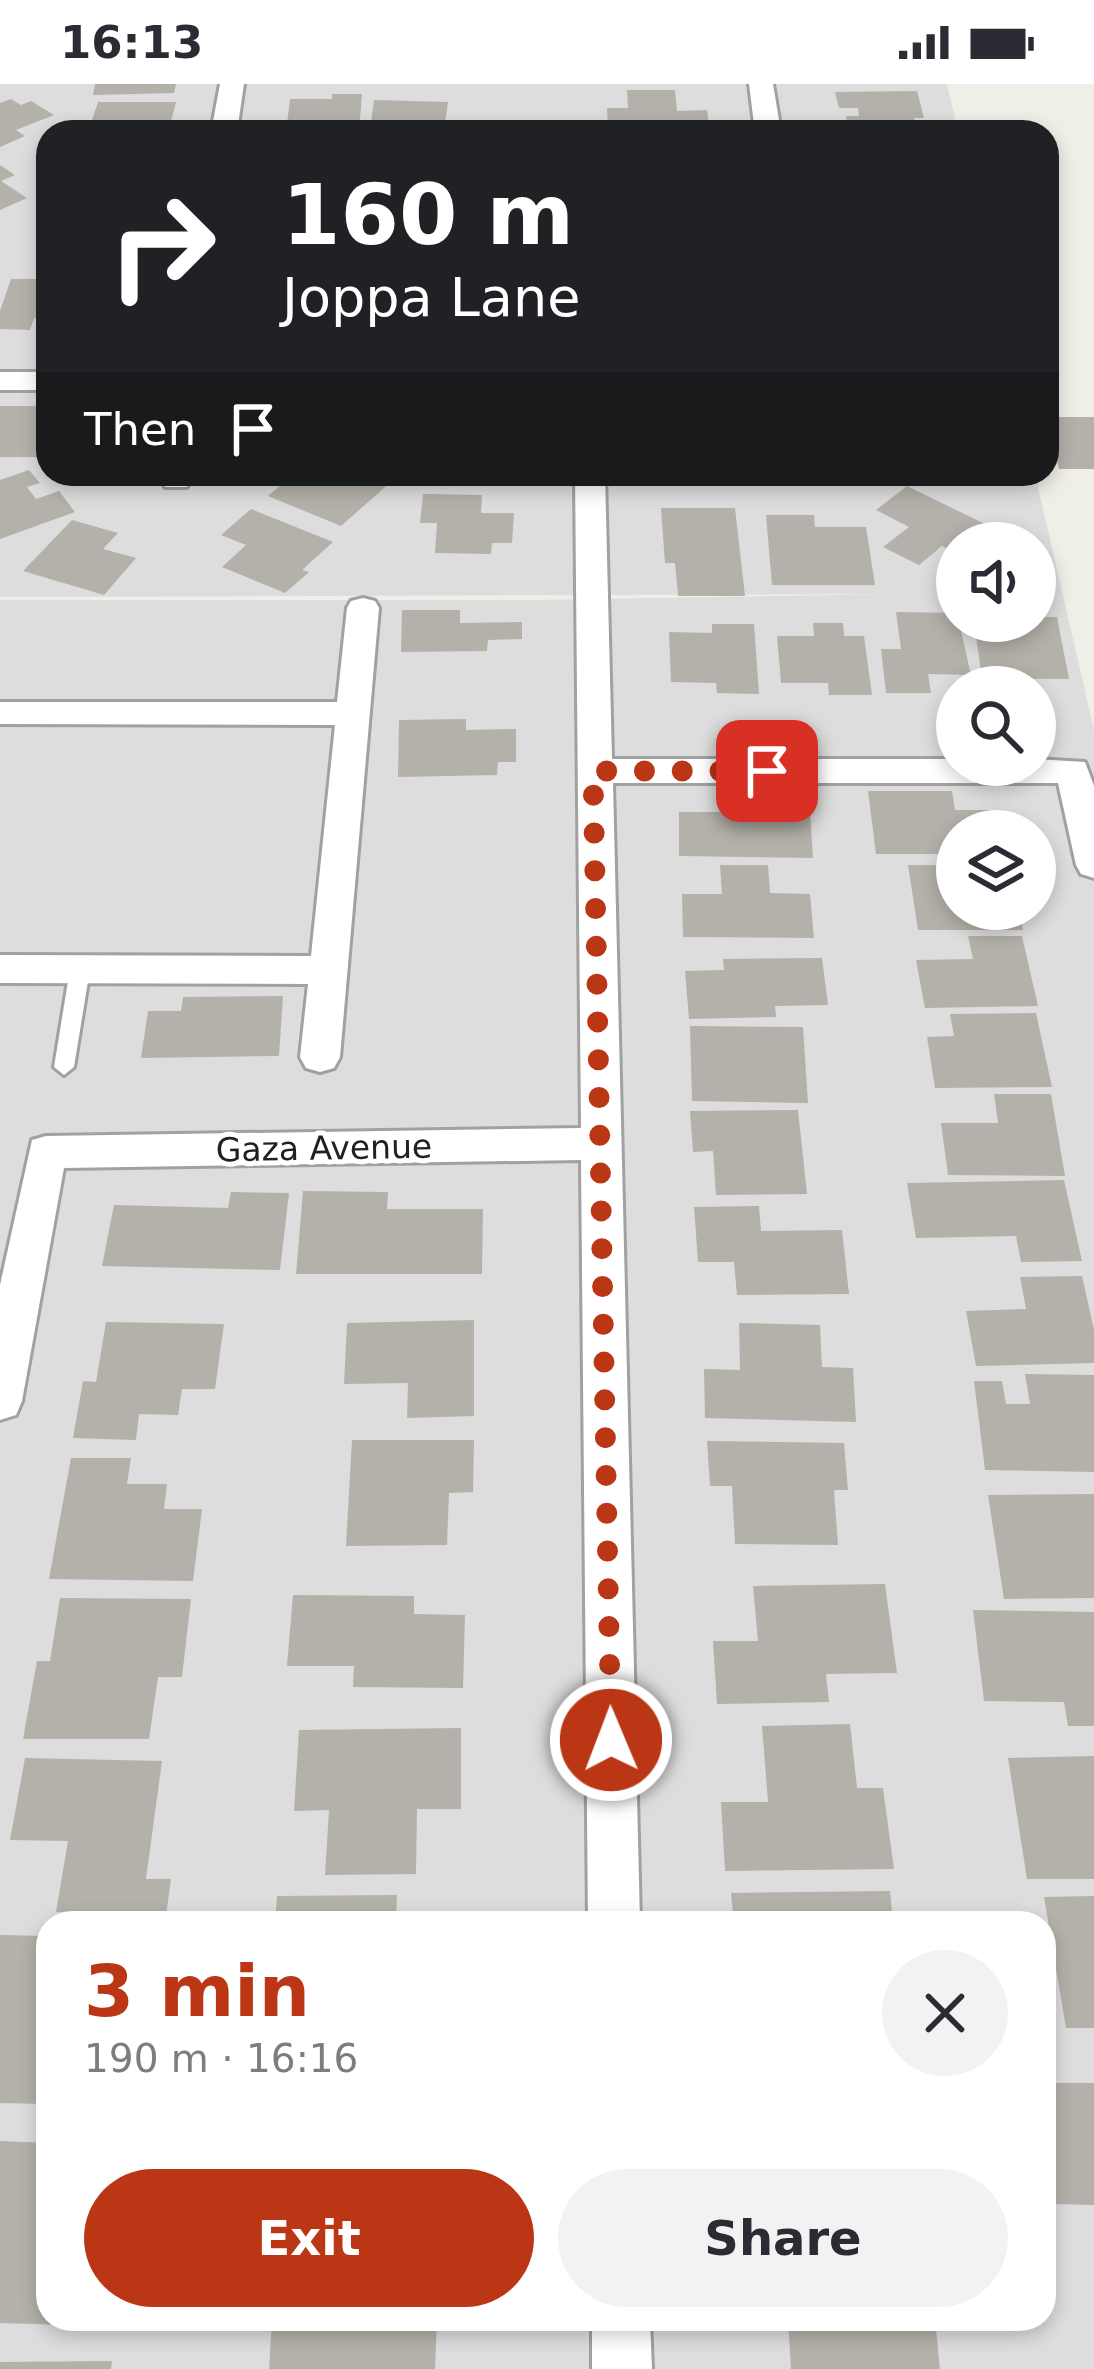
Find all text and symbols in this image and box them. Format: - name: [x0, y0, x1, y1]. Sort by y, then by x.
- text: 16:13: [60, 16, 203, 69]
- text: 160 m: [282, 166, 574, 264]
- icon: right: [84, 168, 240, 324]
- text: Joppa Lane: [282, 266, 580, 329]
- icon: arrive: [220, 396, 286, 462]
- text: Then: [84, 403, 196, 456]
- map controls: [936, 522, 1056, 930]
- button: sound: [936, 522, 1056, 642]
- button: search: [936, 666, 1056, 786]
- pin: [716, 720, 818, 822]
- icon: arrive: [734, 738, 800, 804]
- button: layers: [936, 810, 1056, 930]
- street label: Gaza Avenue: [215, 1127, 433, 1169]
- position arrow: [548, 1677, 674, 1803]
- text: 3 min: [84, 1949, 310, 2033]
- button: close: [882, 1950, 1008, 2076]
- text: 190 m · 16:16: [84, 2036, 358, 2081]
- button: Exit: [84, 2169, 534, 2307]
- button: Share: [558, 2169, 1008, 2307]

